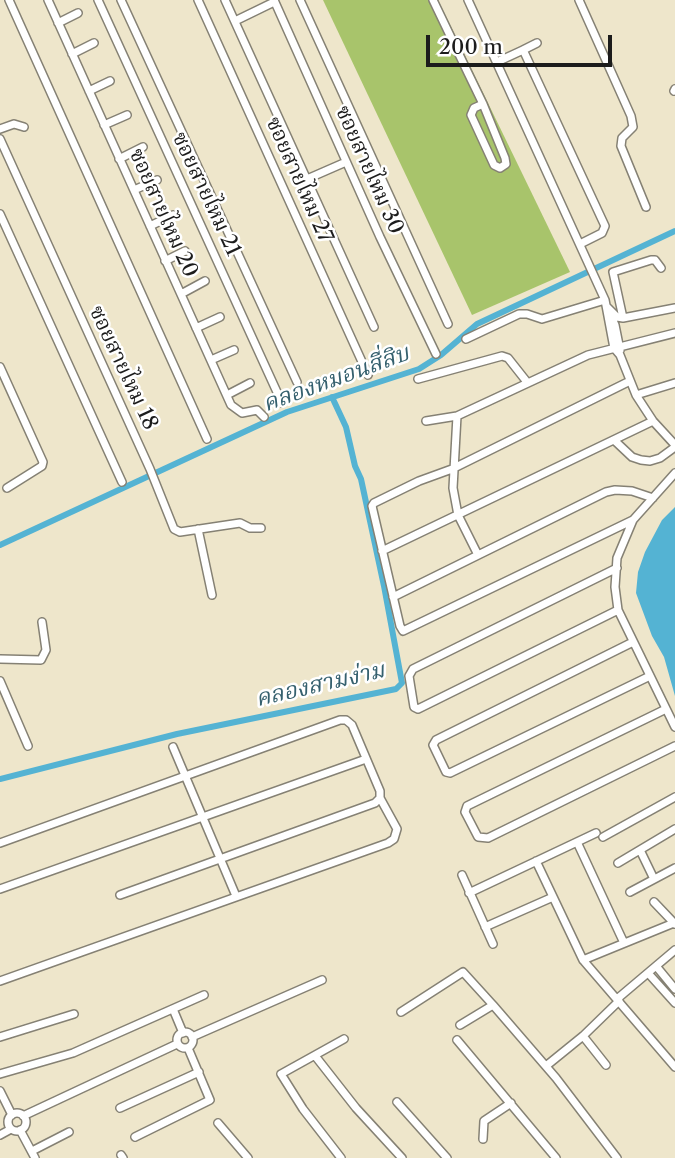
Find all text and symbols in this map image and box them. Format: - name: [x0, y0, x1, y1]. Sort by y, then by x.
- scale bar: [430, 21, 616, 65]
- text: 200 m: [439, 34, 503, 59]
- street label: ซอยสายไหม 30: [329, 102, 409, 238]
- street label: ซอยสายไหม 27: [260, 113, 338, 247]
- street label: ซอยสายไหม 21: [166, 128, 246, 260]
- street label: ซอยสายไหม 20: [123, 145, 203, 281]
- street label: ซอยสายไหม 18: [83, 302, 163, 434]
- water label: คลองหมอนสี่สิบ: [259, 340, 413, 418]
- water label: คลองสามง่าม: [253, 657, 387, 713]

